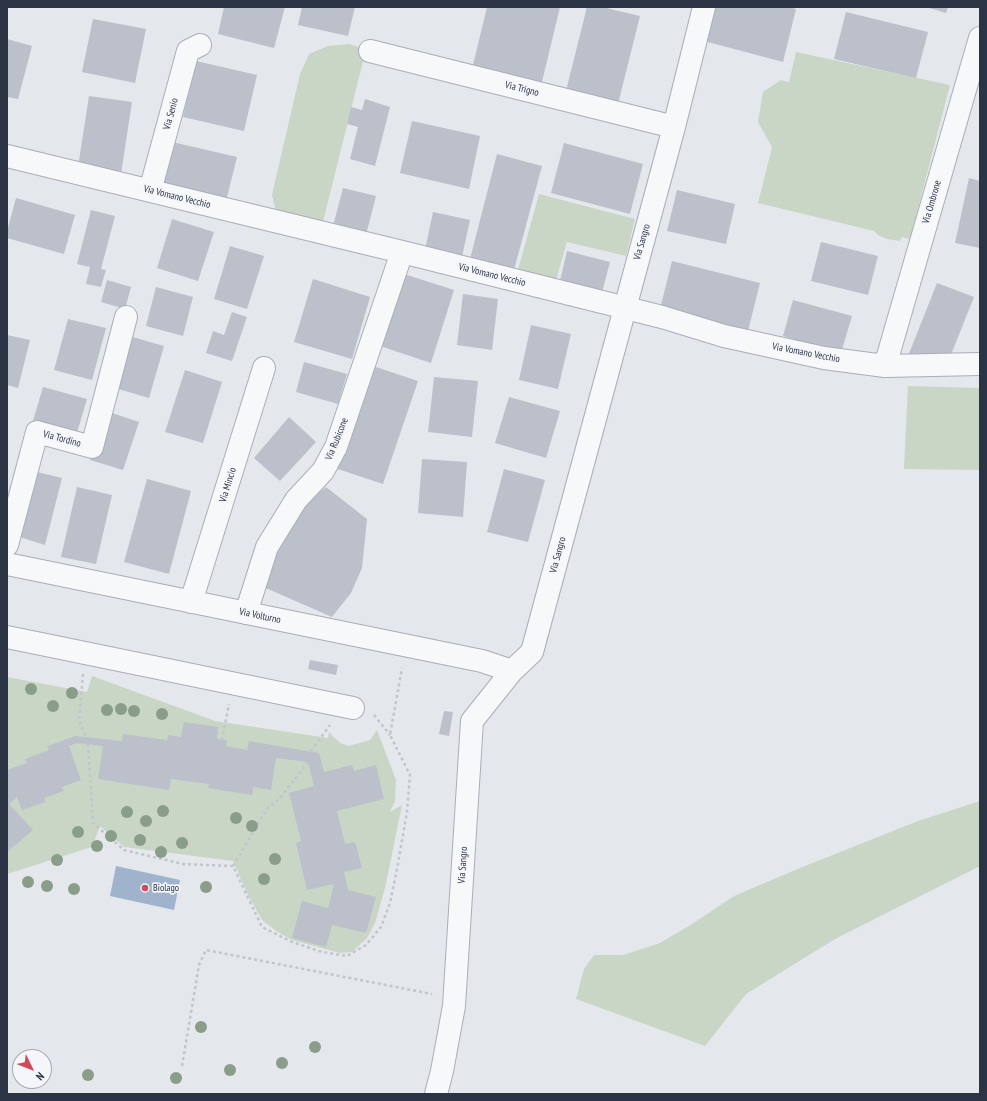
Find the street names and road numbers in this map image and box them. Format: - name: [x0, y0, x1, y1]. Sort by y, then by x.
- street label: Via Trigno: [504, 79, 540, 99]
- street label: Via Senio: [161, 97, 181, 131]
- street label: Via Ombrone: [920, 179, 944, 225]
- street label: Via Vomano Vecchio: [142, 183, 212, 211]
- street label: Via Sangro: [631, 223, 653, 261]
- street label: Via Vomano Vecchio: [457, 261, 527, 289]
- street label: Via Vomano Vecchio: [771, 341, 841, 365]
- street label: Via Rubicone: [323, 416, 351, 462]
- street label: Via Tordino: [42, 428, 82, 450]
- street label: Via Mincio: [217, 466, 239, 504]
- street label: Via Sangro: [547, 536, 569, 574]
- street label: Via Volturno: [238, 606, 282, 626]
- street label: Via Sangro: [456, 846, 470, 884]

